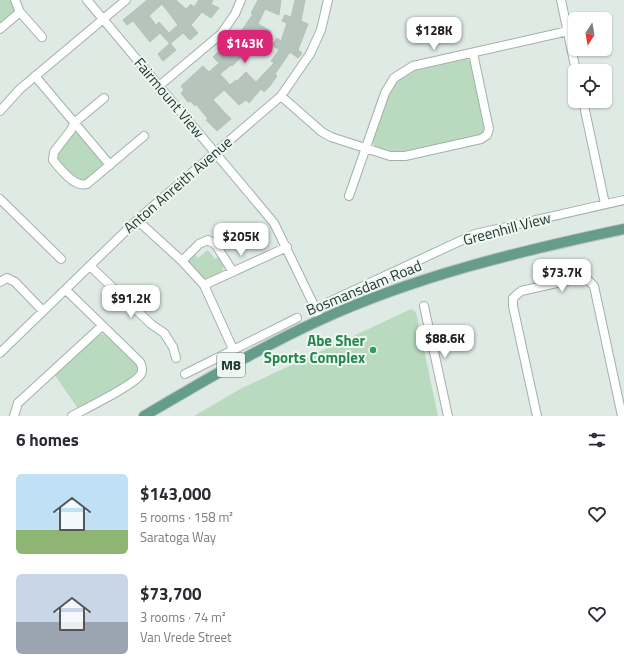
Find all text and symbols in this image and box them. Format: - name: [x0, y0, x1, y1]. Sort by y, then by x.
- north arrow: [568, 12, 612, 56]
- map controls: [568, 12, 612, 108]
- pin: $128K: [406, 17, 462, 51]
- text: $128K: [416, 20, 452, 40]
- pin: $143K: [217, 30, 273, 64]
- text: $143K: [227, 33, 263, 53]
- street label: Fairmount View: [129, 52, 210, 143]
- button: locate: [568, 64, 612, 108]
- street label: Anton Anreith Avenue: [118, 131, 237, 239]
- street label: Greenhill View: [460, 206, 553, 251]
- pin: $205K: [213, 223, 269, 257]
- text: $205K: [223, 226, 259, 246]
- street label: Bosmansdam Road: [302, 254, 425, 321]
- pin: $73.7K: [529, 259, 595, 293]
- text: $73.7K: [542, 262, 582, 282]
- pin: $91.2K: [98, 285, 164, 319]
- text: $91.2K: [111, 288, 151, 308]
- pin: $88.6K: [412, 325, 478, 359]
- text: $88.6K: [425, 328, 465, 348]
- place label: Abe Sher Sports Complex: [264, 329, 365, 369]
- marker: Abe Sher Sports Complex: [368, 345, 378, 355]
- road number: M8: [217, 353, 245, 377]
- text: 6 homes: [16, 427, 79, 453]
- icon: filters: [586, 429, 608, 451]
- text: $143,000: [140, 481, 211, 507]
- icon: home: [48, 490, 96, 538]
- icon: heart: [586, 503, 608, 525]
- text: 5 rooms · 158 m²: [140, 507, 233, 527]
- text: Saratoga Way: [140, 527, 216, 547]
- text: $73,700: [140, 581, 202, 607]
- icon: home: [48, 590, 96, 638]
- icon: heart: [586, 603, 608, 625]
- text: 3 rooms · 74 m²: [140, 607, 226, 627]
- text: Van Vrede Street: [140, 627, 232, 647]

